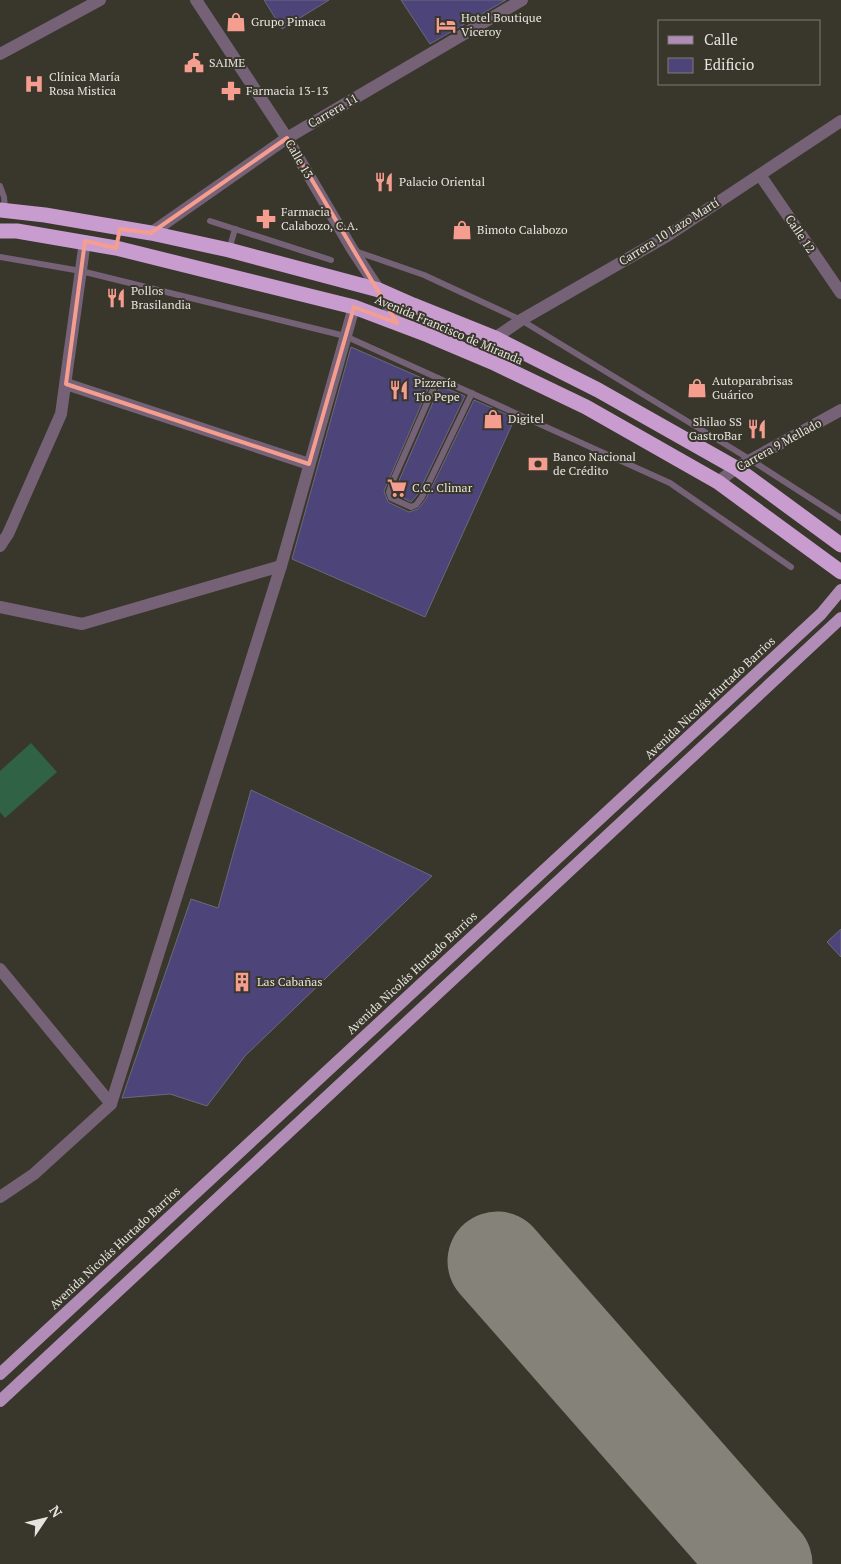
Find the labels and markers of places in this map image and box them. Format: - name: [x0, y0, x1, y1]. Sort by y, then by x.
- place label: Hotel Boutique Viceroy: [461, 10, 542, 39]
- shop icon: Grupo Pimaca: [225, 11, 247, 33]
- place label: Grupo Pimaca: [251, 14, 326, 29]
- hotel icon: Hotel Boutique Viceroy: [435, 14, 457, 36]
- public building icon: SAIME: [183, 52, 205, 74]
- place label: SAIME: [209, 55, 245, 70]
- place label: Clínica María Rosa Mistica: [49, 69, 120, 98]
- hospital icon: Clínica María Rosa Mistica: [23, 73, 45, 95]
- pharmacy icon: Farmacia 13-13: [220, 80, 242, 102]
- place label: Farmacia 13-13: [246, 83, 328, 98]
- restaurant icon: Palacio Oriental: [373, 171, 395, 193]
- place label: Palacio Oriental: [399, 174, 485, 189]
- place label: Farmacia Calabozo, C.A.: [281, 204, 358, 233]
- pharmacy icon: Farmacia Calabozo, C.A.: [255, 208, 277, 230]
- shop icon: Bimoto Calabozo: [451, 219, 473, 241]
- place label: Bimoto Calabozo: [477, 222, 568, 237]
- place label: Pollos Brasilandia: [131, 283, 191, 312]
- restaurant icon: Pollos Brasilandia: [105, 287, 127, 309]
- place label: Autoparabrisas Guárico: [712, 373, 793, 402]
- place label: Pizzería Tío Pepe: [414, 375, 460, 404]
- shop icon: Autoparabrisas Guárico: [686, 377, 708, 399]
- restaurant icon: Pizzería Tío Pepe: [388, 379, 410, 401]
- shop icon: Digitel: [482, 408, 504, 430]
- place label: Digitel: [508, 411, 545, 426]
- place label: Shilao SS GastroBar: [689, 414, 742, 443]
- restaurant icon: Shilao SS GastroBar: [746, 418, 768, 440]
- place label: Banco Nacional de Crédito: [553, 449, 636, 478]
- bank icon: Banco Nacional de Crédito: [527, 453, 549, 475]
- supermarket icon: C.C. Climar: [386, 477, 408, 499]
- place label: C.C. Climar: [412, 480, 473, 495]
- building icon: Las Cabañas: [231, 971, 253, 993]
- place label: Las Cabañas: [257, 974, 323, 989]

